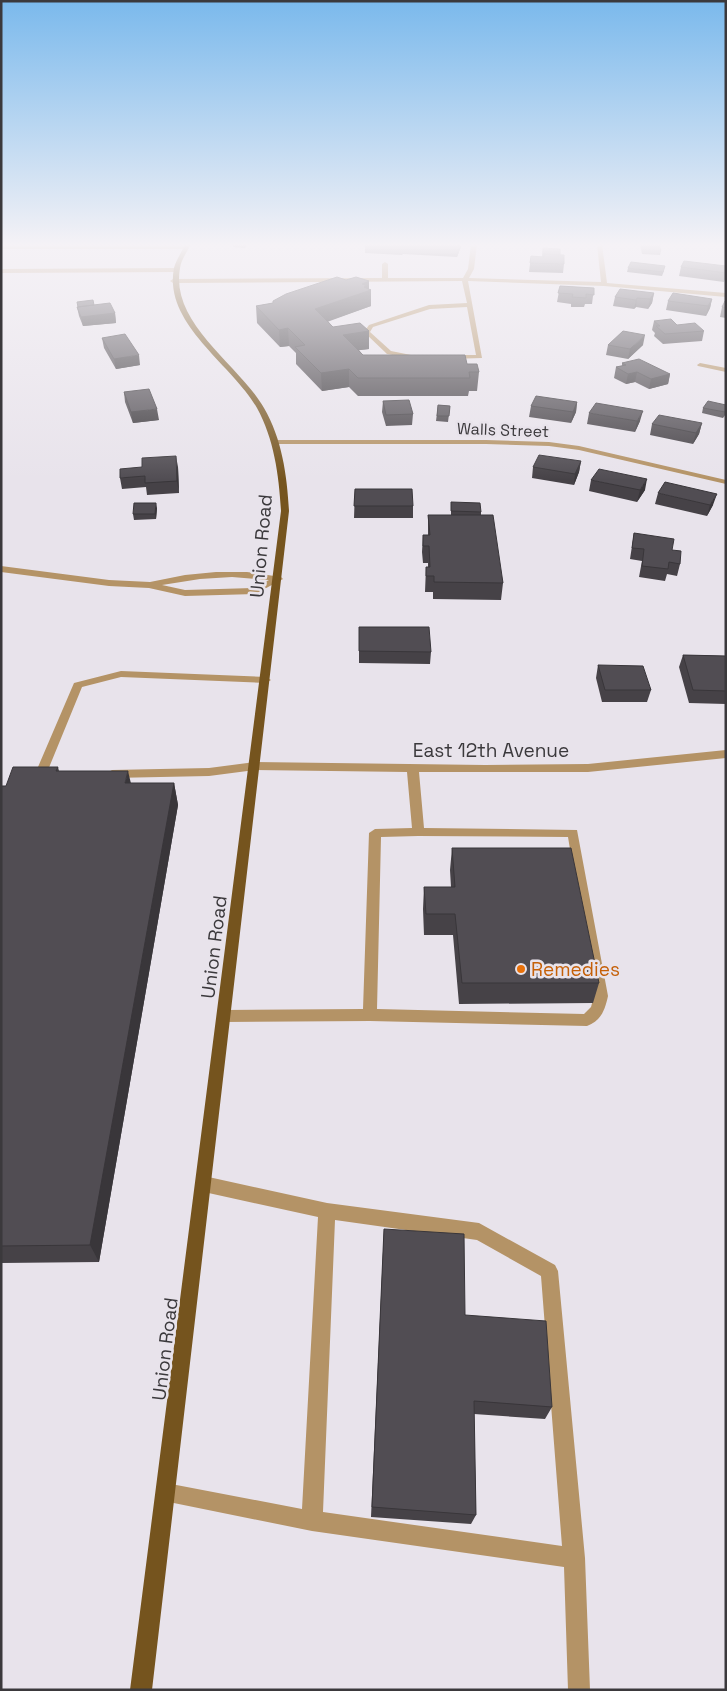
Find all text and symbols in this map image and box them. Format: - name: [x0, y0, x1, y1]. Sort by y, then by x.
- street label: Walls Street: [457, 418, 549, 442]
- street label: Union Road: [244, 493, 278, 599]
- street label: East 12th Avenue: [413, 738, 569, 763]
- street label: Union Road: [195, 894, 233, 1000]
- place label: Remedies: [531, 957, 620, 982]
- marker: Remedies: [515, 963, 527, 975]
- street label: Union Road: [146, 1296, 184, 1402]

